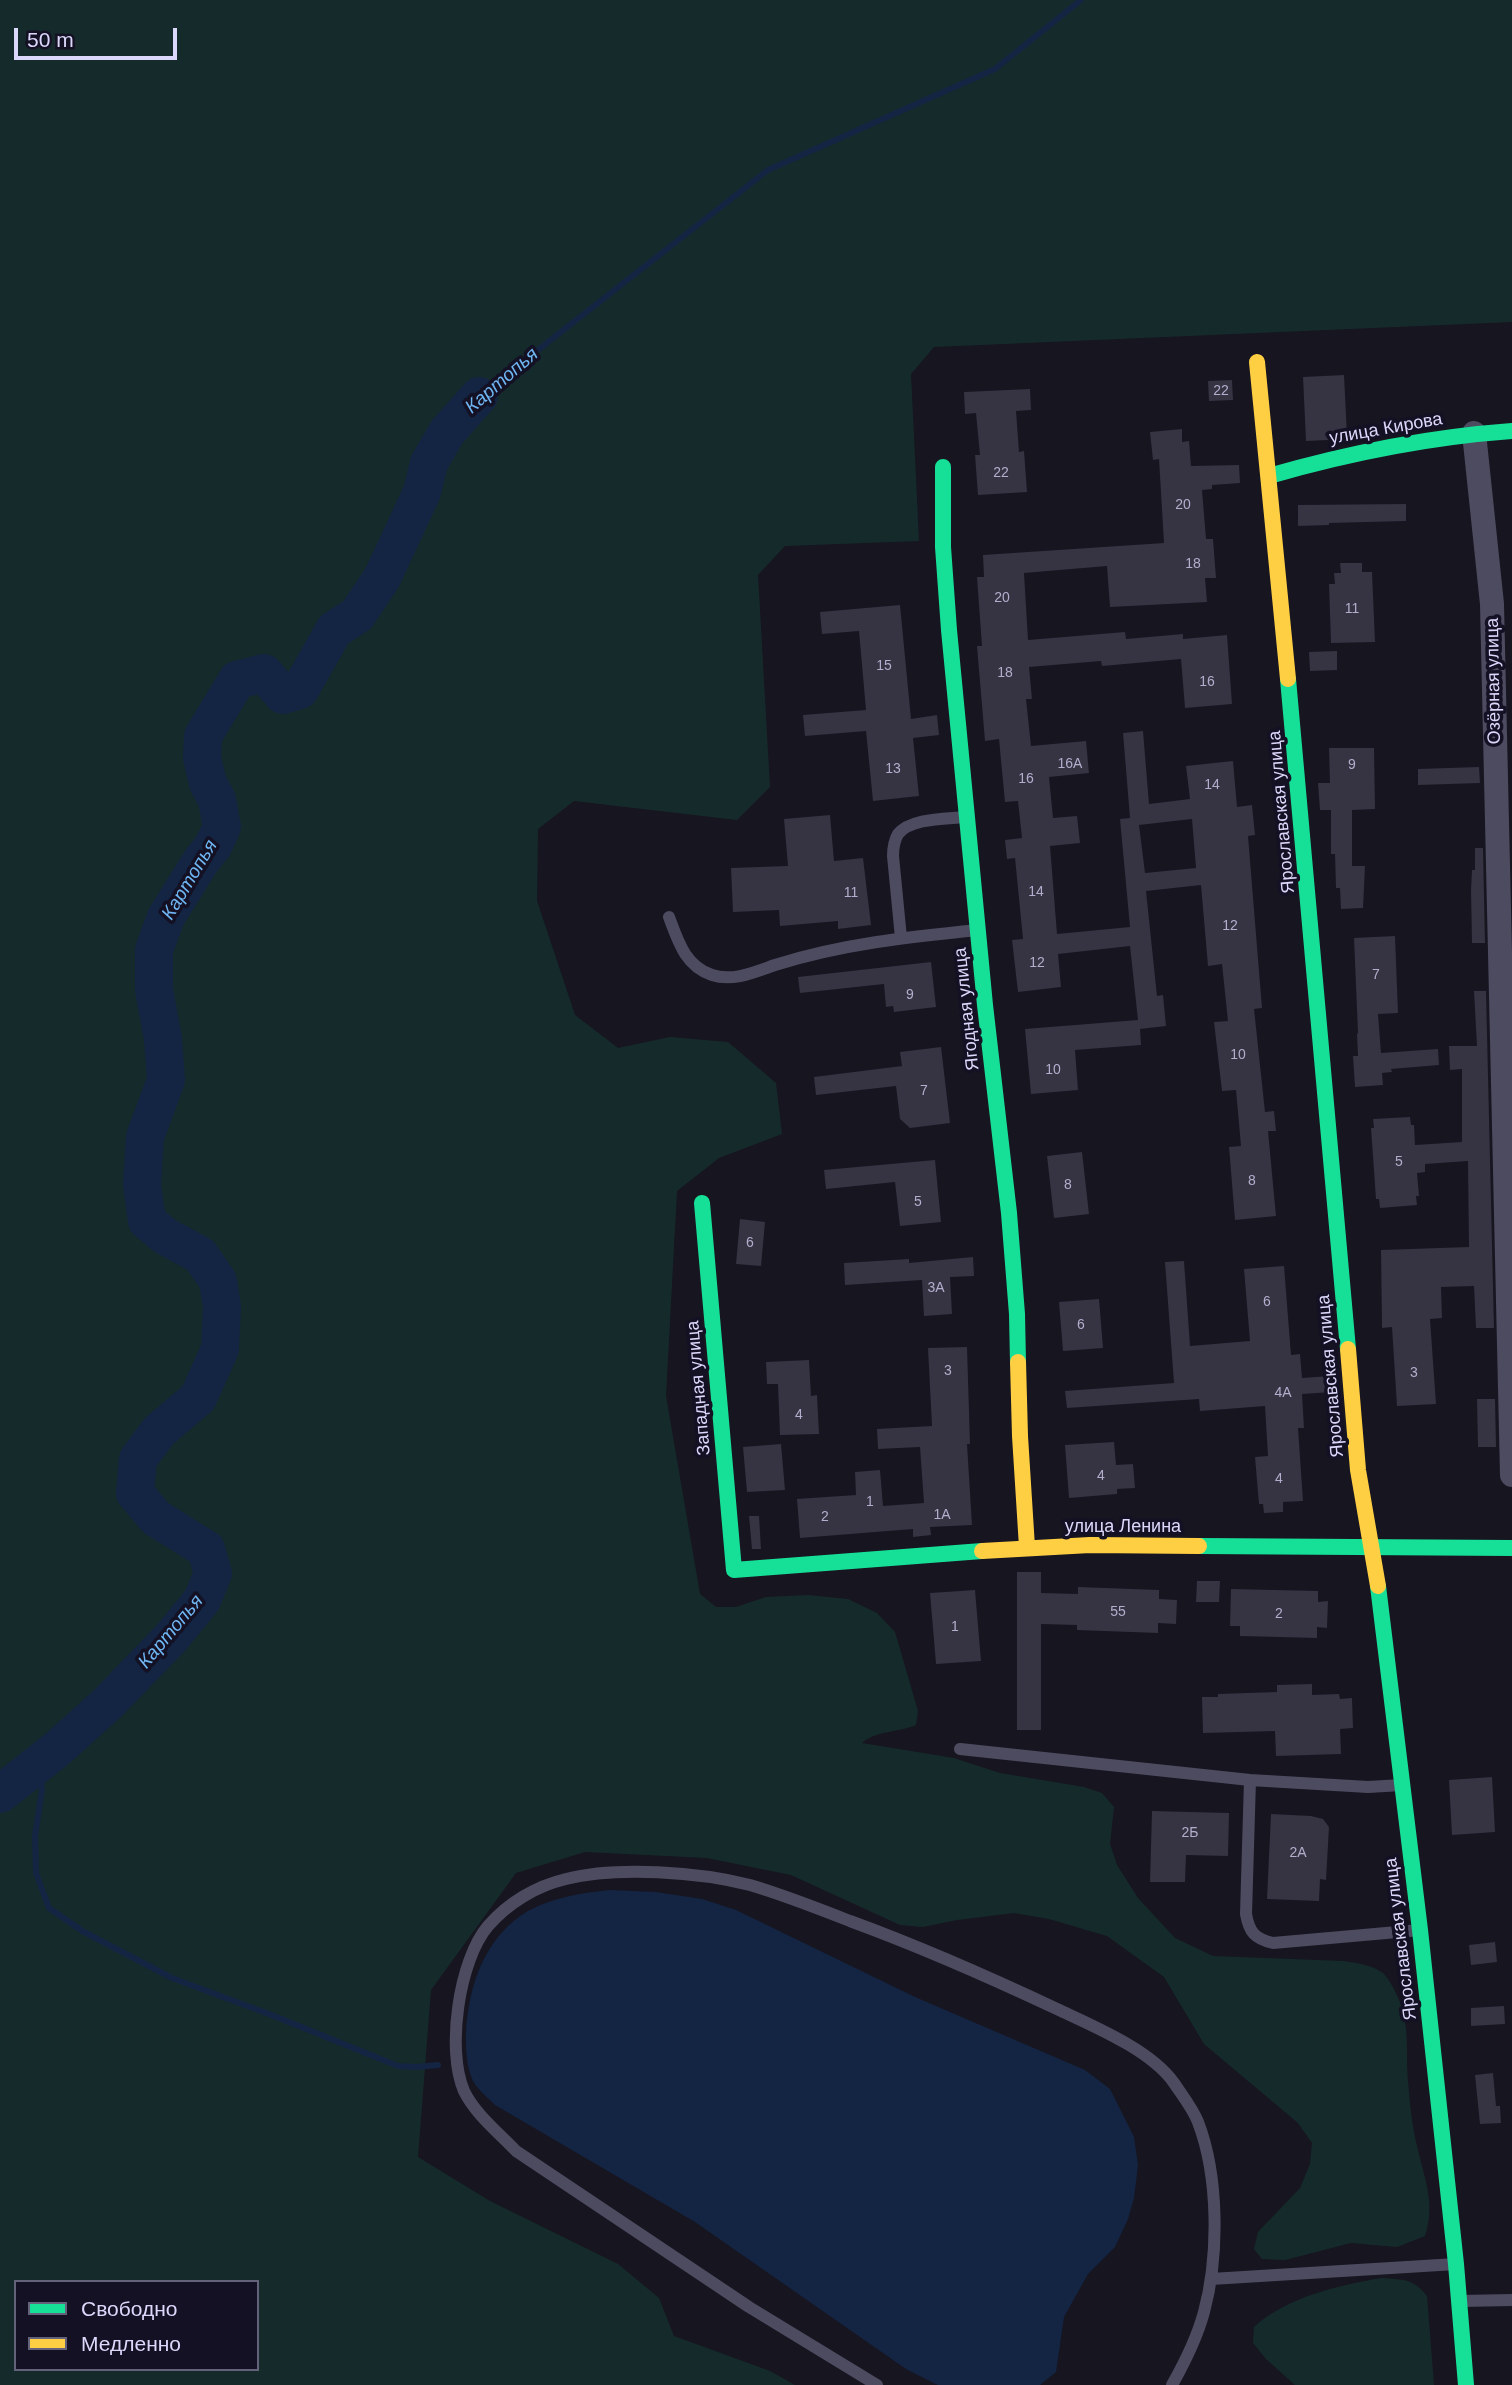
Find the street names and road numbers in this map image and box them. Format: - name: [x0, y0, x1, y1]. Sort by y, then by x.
- street label: улица Кирова: [1328, 408, 1444, 450]
- street label: Озёрная улица: [1482, 618, 1506, 744]
- street label: Ярославская улица: [1264, 730, 1300, 894]
- street label: Ягодная улица: [950, 946, 984, 1072]
- street label: Ярославская улица: [1313, 1294, 1349, 1458]
- street label: Западная улица: [682, 1320, 716, 1456]
- street label: улица Ленина: [1065, 1516, 1181, 1538]
- street label: Ярославская улица: [1380, 1857, 1422, 2021]

